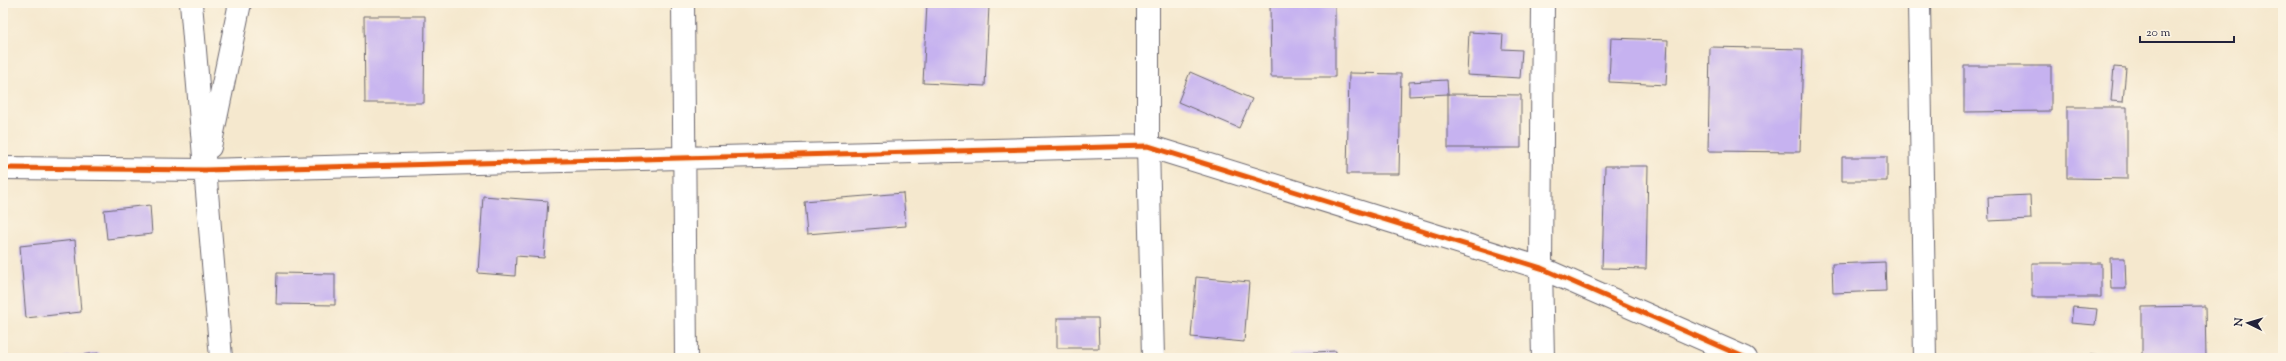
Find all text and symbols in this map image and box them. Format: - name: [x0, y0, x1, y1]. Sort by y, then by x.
- scale bar: [2140, 18, 2234, 44]
- text: 20 m: [2146, 24, 2171, 42]
- north arrow: [2228, 303, 2268, 343]
- text: N: [2231, 317, 2247, 328]

